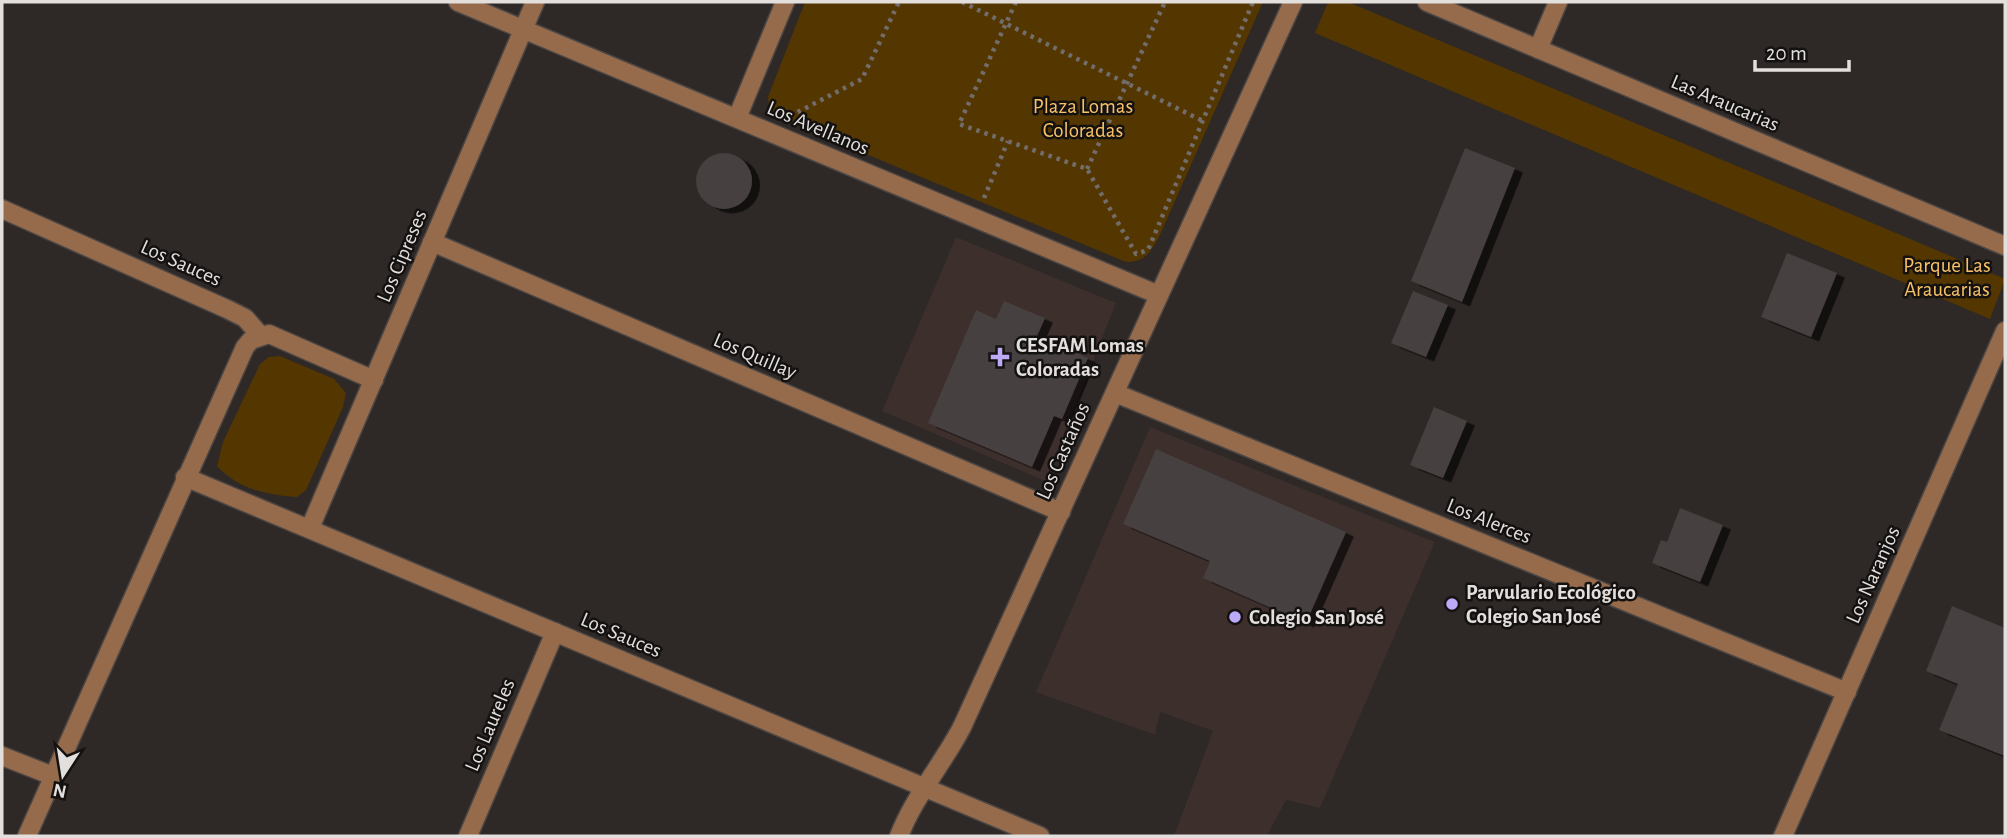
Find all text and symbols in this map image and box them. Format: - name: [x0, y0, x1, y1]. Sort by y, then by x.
- scale bar: [1755, 28, 1850, 72]
- text: 20 m: [1766, 43, 1807, 64]
- street label: Las Araucarias: [1668, 71, 1782, 135]
- park label: Plaza Lomas Coloradas: [1033, 96, 1133, 141]
- street label: Los Avellanos: [764, 97, 872, 159]
- street label: Los Cipreses: [373, 207, 431, 305]
- street label: Los Sauces: [138, 236, 224, 290]
- park label: Parque Las Araucarias: [1903, 255, 1991, 300]
- street label: Los Quillay: [710, 329, 800, 383]
- place label: CESFAM Lomas Coloradas: [1016, 335, 1144, 380]
- marker: CESFAM Lomas Coloradas: [990, 347, 1010, 367]
- street label: Los Castaños: [1032, 399, 1094, 503]
- street label: Los Alerces: [1444, 495, 1534, 547]
- street label: Los Naranjos: [1842, 523, 1904, 627]
- place label: Parvulario Ecológico Colegio San José: [1466, 582, 1636, 627]
- marker: Parvulario Ecológico Colegio San José: [1444, 596, 1460, 612]
- place label: Colegio San José: [1249, 607, 1384, 628]
- street label: Los Sauces: [578, 609, 664, 661]
- marker: Colegio San José: [1227, 609, 1243, 625]
- street label: Los Laureles: [461, 676, 519, 774]
- north arrow: [28, 740, 98, 810]
- text: N: [51, 779, 68, 801]

